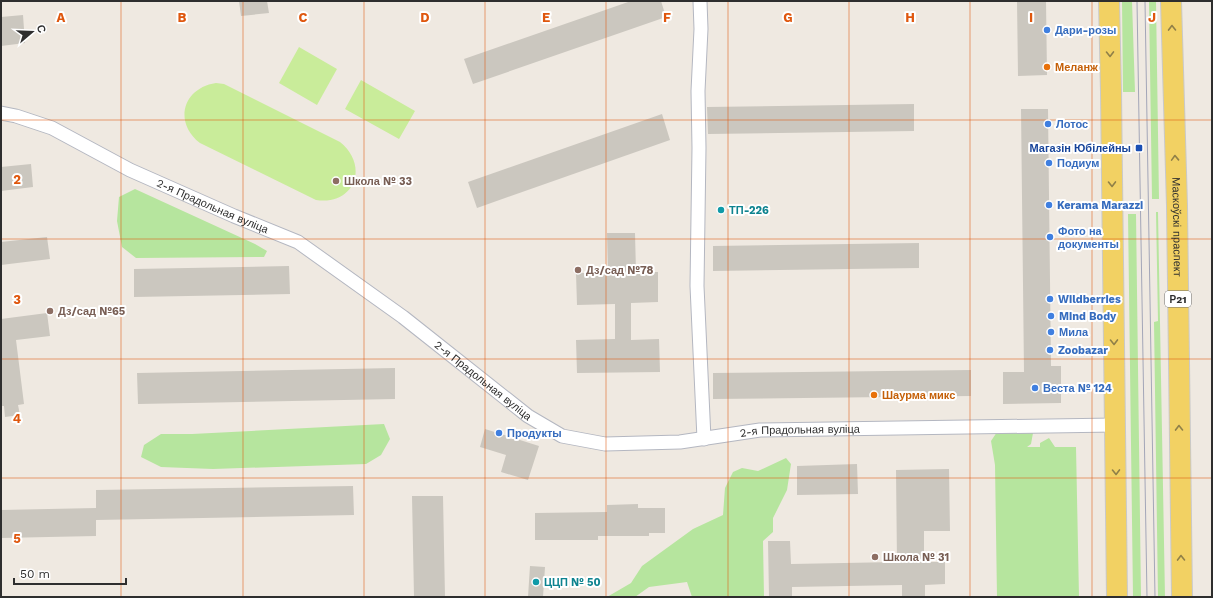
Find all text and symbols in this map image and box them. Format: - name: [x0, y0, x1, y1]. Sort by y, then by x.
- text: A: [57, 10, 66, 25]
- text: B: [178, 10, 187, 25]
- text: C: [299, 10, 308, 25]
- text: D: [420, 10, 430, 25]
- text: E: [542, 10, 550, 25]
- text: F: [663, 10, 671, 25]
- text: G: [783, 10, 793, 25]
- text: H: [905, 10, 915, 25]
- text: I: [1029, 10, 1033, 25]
- text: J: [1148, 10, 1156, 25]
- north arrow: [12, 12, 52, 52]
- text: С: [34, 23, 48, 35]
- place label: Дари-розы: [1055, 24, 1116, 37]
- marker: Дари-розы: [1042, 25, 1052, 35]
- one-way arrow: [1168, 25, 1176, 31]
- one-way arrow: [1106, 51, 1114, 57]
- place label: Меланж: [1055, 61, 1098, 74]
- marker: Меланж: [1042, 62, 1052, 72]
- place label: Лотос: [1056, 118, 1088, 131]
- marker: Лотос: [1043, 119, 1053, 129]
- place label: Магазін Юбілейны: [1029, 142, 1131, 155]
- marker: Магазін Юбілейны: [1134, 143, 1144, 153]
- one-way arrow: [1171, 155, 1179, 161]
- place label: Подиум: [1057, 157, 1099, 170]
- marker: Подиум: [1044, 158, 1054, 168]
- text: 2: [13, 172, 21, 187]
- place label: Школа № 33: [344, 175, 413, 188]
- marker: Школа № 33: [331, 176, 341, 186]
- street label: 2-я Прадольная вуліца: [155, 177, 271, 237]
- street label: Маскоўскі праспект: [1169, 177, 1184, 277]
- one-way arrow: [1108, 181, 1116, 187]
- place label: Kerama Marazzi: [1057, 199, 1143, 212]
- marker: Kerama Marazzi: [1044, 200, 1054, 210]
- place label: ТП-226: [729, 204, 769, 217]
- marker: ТП-226: [716, 205, 726, 215]
- place label: Фото на документы: [1058, 225, 1119, 251]
- marker: Фото на документы: [1045, 232, 1055, 242]
- place label: Дз/сад №78: [586, 264, 653, 277]
- marker: Дз/сад №78: [573, 265, 583, 275]
- road number: Р21: [1165, 291, 1191, 307]
- text: 3: [13, 292, 21, 307]
- place label: Wildberries: [1058, 293, 1121, 306]
- marker: Wildberries: [1045, 294, 1055, 304]
- place label: Дз/сад №65: [58, 305, 125, 318]
- marker: Дз/сад №65: [45, 306, 55, 316]
- place label: Mind Body: [1059, 310, 1117, 323]
- marker: Mind Body: [1046, 311, 1056, 321]
- place label: Мила: [1059, 326, 1089, 339]
- marker: Мила: [1046, 327, 1056, 337]
- street label: 2-я Прадольная вуліца: [432, 338, 535, 424]
- one-way arrow: [1110, 339, 1118, 345]
- place label: Zoobazar: [1058, 344, 1108, 357]
- marker: Zoobazar: [1045, 345, 1055, 355]
- place label: Веста № 124: [1043, 382, 1112, 395]
- marker: Веста № 124: [1030, 383, 1040, 393]
- place label: Шаурма микс: [882, 389, 955, 402]
- marker: Шаурма микс: [869, 390, 879, 400]
- text: 4: [13, 411, 22, 426]
- street label: 2-я Прадольная вуліца: [739, 423, 861, 440]
- one-way arrow: [1175, 425, 1184, 431]
- place label: Продукты: [507, 427, 562, 440]
- marker: Продукты: [494, 428, 504, 438]
- one-way arrow: [1112, 469, 1120, 475]
- text: 5: [13, 531, 21, 546]
- place label: Школа № 31: [883, 551, 949, 564]
- marker: Школа № 31: [870, 552, 880, 562]
- one-way arrow: [1177, 555, 1185, 561]
- scale bar: [14, 560, 126, 586]
- text: 50 m: [20, 567, 50, 581]
- place label: ЦЦП № 50: [544, 576, 601, 589]
- marker: ЦЦП № 50: [531, 577, 541, 587]

